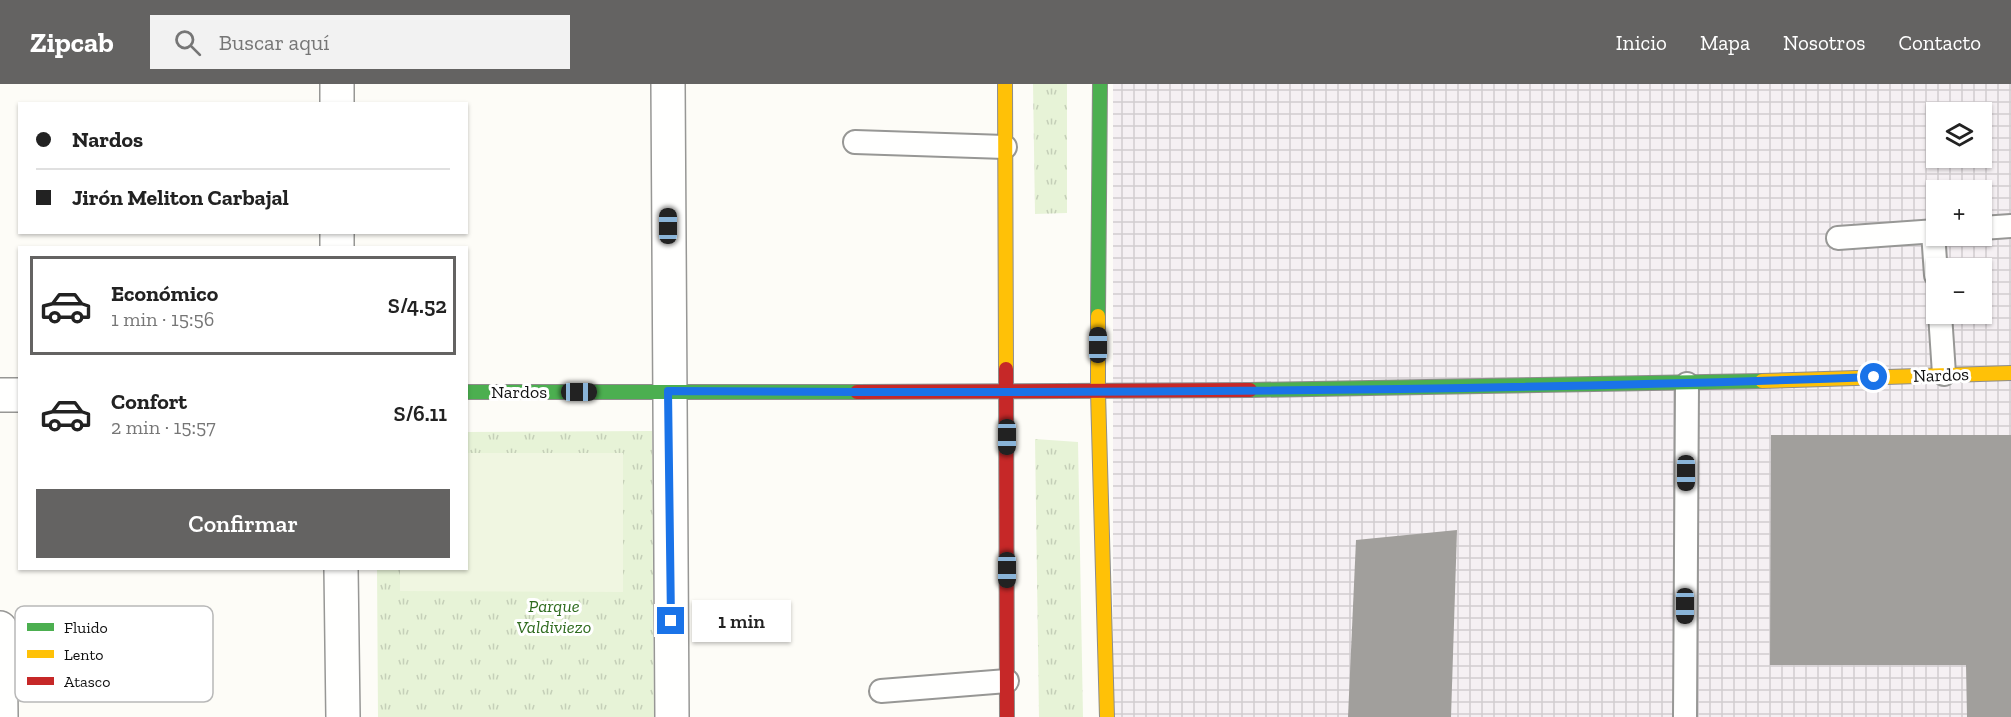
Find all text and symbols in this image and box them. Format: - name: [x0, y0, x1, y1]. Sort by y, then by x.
- search box: [150, 15, 570, 69]
- text: Zipcab: [30, 26, 114, 59]
- icon: search: [171, 26, 204, 59]
- text: Buscar aquí: [219, 29, 329, 56]
- text: Inicio: [1616, 30, 1667, 55]
- text: Mapa: [1700, 30, 1750, 55]
- text: Nosotros: [1783, 30, 1865, 55]
- text: Contacto: [1898, 30, 1981, 55]
- map controls: [1926, 102, 1992, 324]
- button: layers: [1926, 102, 1992, 168]
- text: Nardos: [72, 126, 143, 153]
- button: +: [1926, 180, 1992, 246]
- text: Jirón Meliton Carbajal: [72, 184, 289, 211]
- car: [659, 208, 677, 244]
- button: −: [1926, 258, 1992, 324]
- icon: car: [39, 279, 93, 333]
- text: Económico: [111, 280, 218, 307]
- text: S/4.52: [388, 292, 447, 319]
- text: 1 min · 15:56: [111, 307, 214, 331]
- car: [1089, 327, 1107, 363]
- route start: [1860, 363, 1887, 390]
- street label: Nardos: [1913, 363, 1970, 387]
- street label: Nardos: [491, 381, 547, 403]
- car: [561, 383, 597, 401]
- icon: car: [39, 387, 93, 441]
- text: Confort: [111, 388, 187, 415]
- text: S/6.11: [393, 400, 447, 427]
- text: 2 min · 15:57: [111, 415, 216, 439]
- car: [998, 419, 1016, 455]
- car: [1677, 455, 1695, 491]
- button: Confirmar: [36, 489, 450, 558]
- car: [998, 552, 1016, 588]
- car: [1676, 588, 1694, 624]
- park label: Parque Valdiviezo: [517, 595, 591, 638]
- callout: 1 min: [692, 600, 791, 642]
- legend: [15, 606, 213, 702]
- route end: [657, 607, 684, 634]
- text: 1 min: [718, 609, 765, 633]
- text: Fluido: [64, 618, 108, 637]
- text: Lento: [64, 645, 104, 664]
- text: Atasco: [64, 672, 110, 691]

